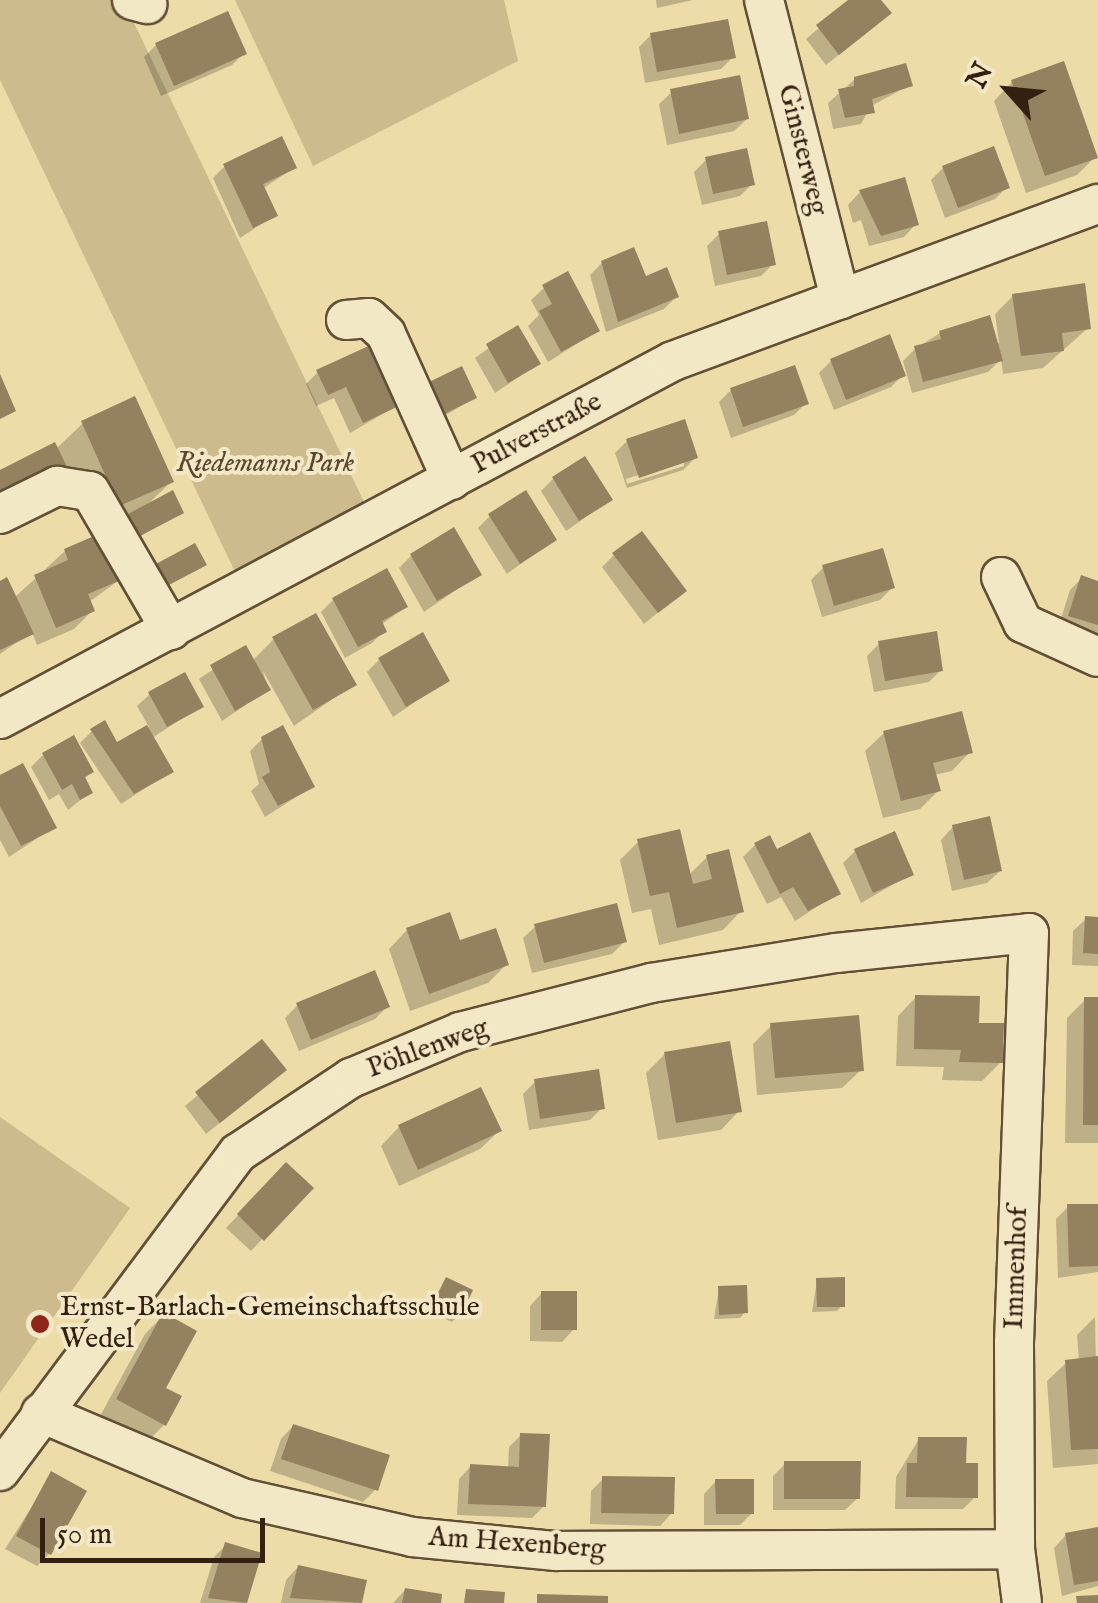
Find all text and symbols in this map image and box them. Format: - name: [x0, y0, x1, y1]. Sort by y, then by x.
- north arrow: [958, 40, 1058, 140]
- text: N: [960, 57, 1002, 95]
- street label: Ginsterweg: [770, 81, 834, 219]
- street label: Pulverstraße: [466, 386, 608, 482]
- park label: Riedemanns Park: [176, 447, 354, 481]
- street label: Pöhlenweg: [363, 1012, 493, 1086]
- street label: Immenhof: [998, 1206, 1036, 1330]
- place label: Ernst-Barlach-Gemeinschaftsschule Wedel: [60, 1291, 480, 1357]
- marker: Ernst-Barlach-Gemeinschaftsschule Wedel: [29, 1313, 51, 1335]
- scale bar: [45, 1498, 270, 1560]
- text: 50 m: [57, 1516, 112, 1554]
- street label: Am Hexenberg: [427, 1521, 607, 1567]

